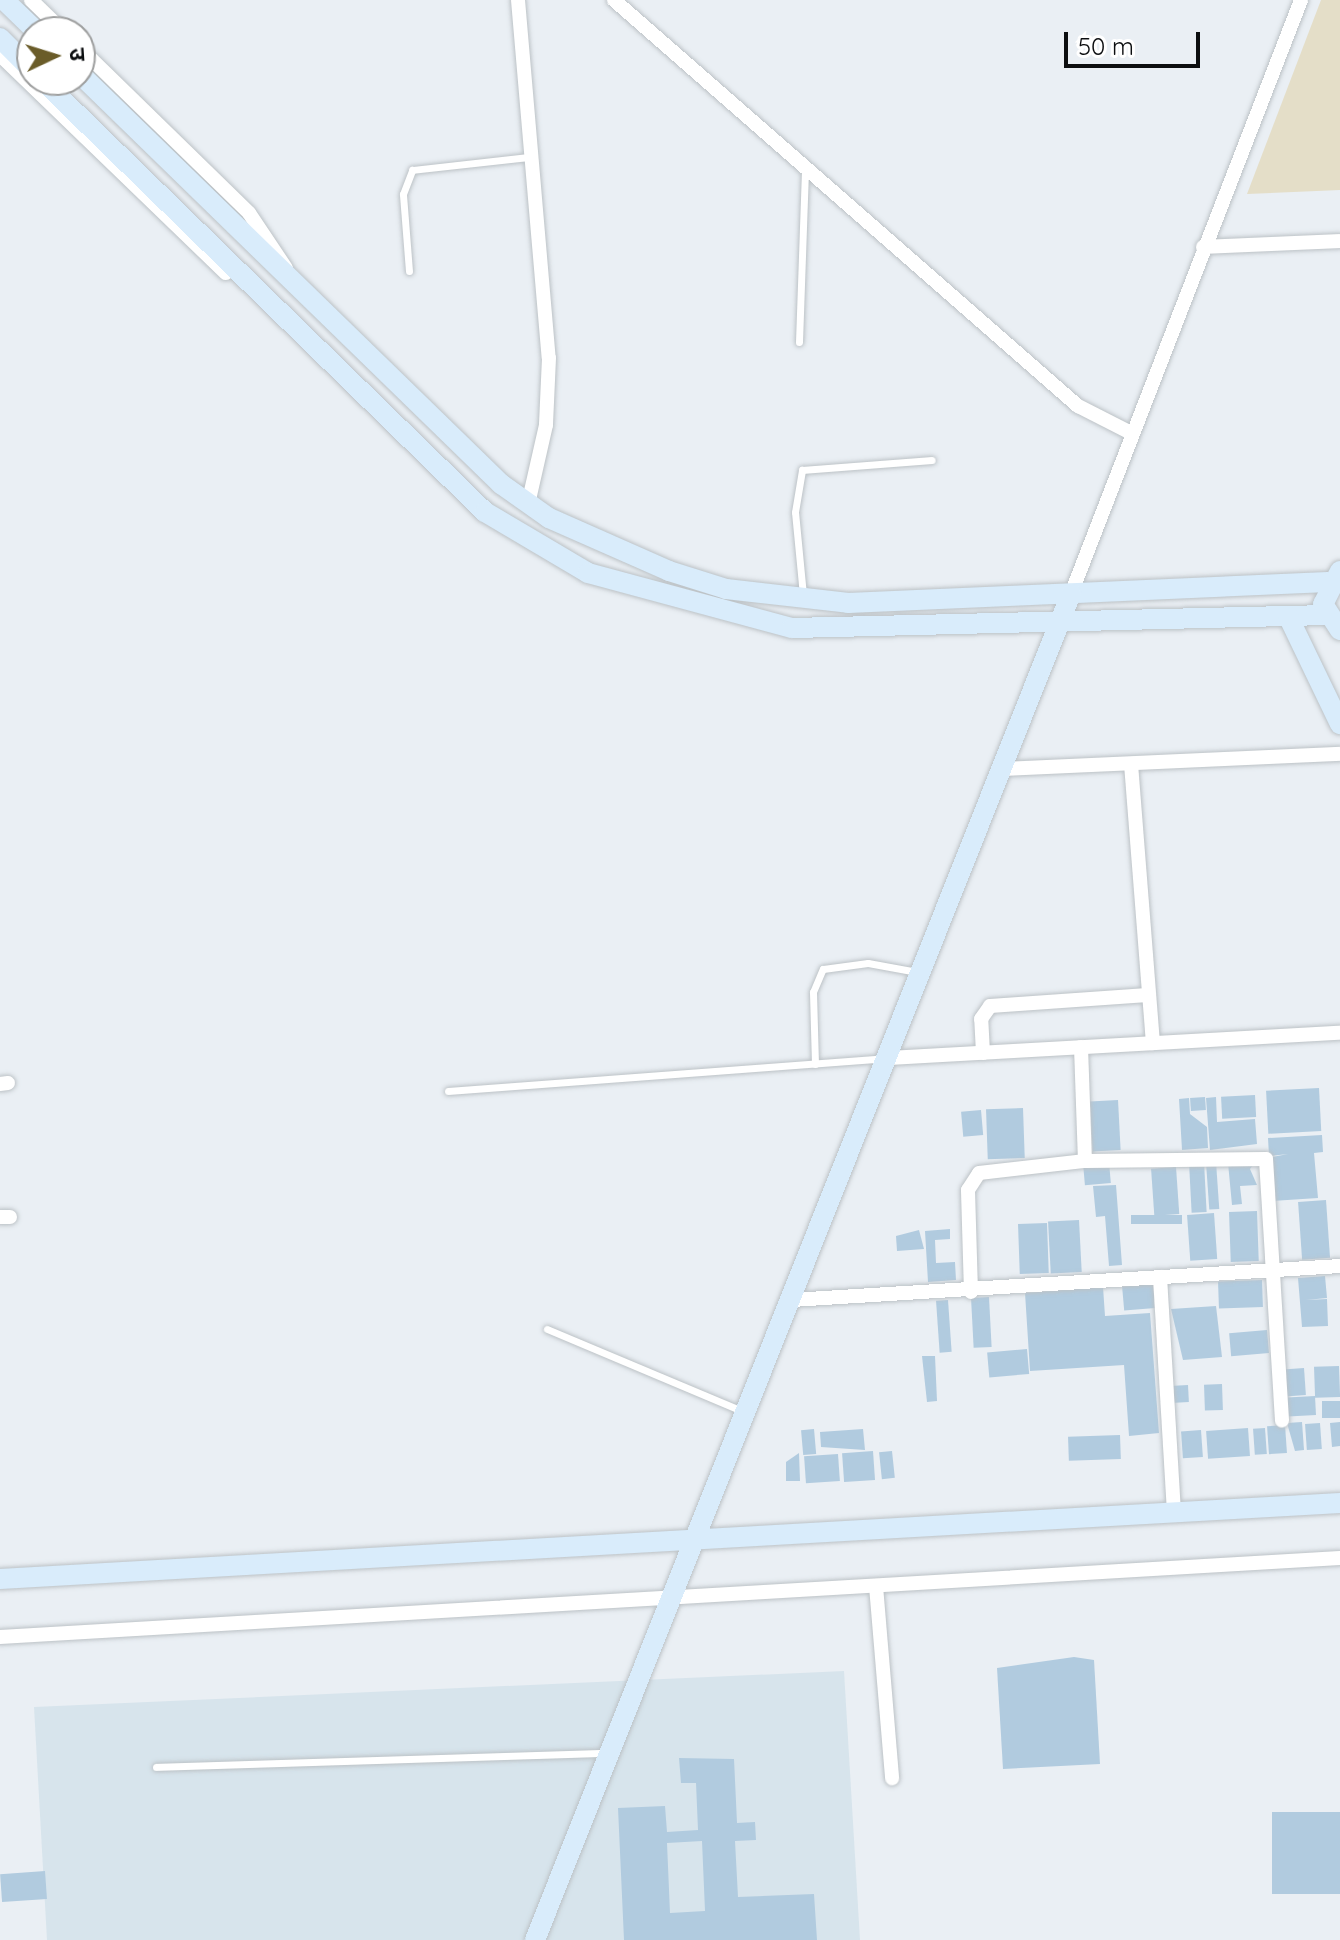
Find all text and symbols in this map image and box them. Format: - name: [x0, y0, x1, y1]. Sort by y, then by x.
- north arrow: [16, 16, 96, 96]
- scale bar: [1068, 16, 1204, 66]
- text: 50 m: [1078, 31, 1134, 61]
- text: उ: [64, 47, 92, 62]

